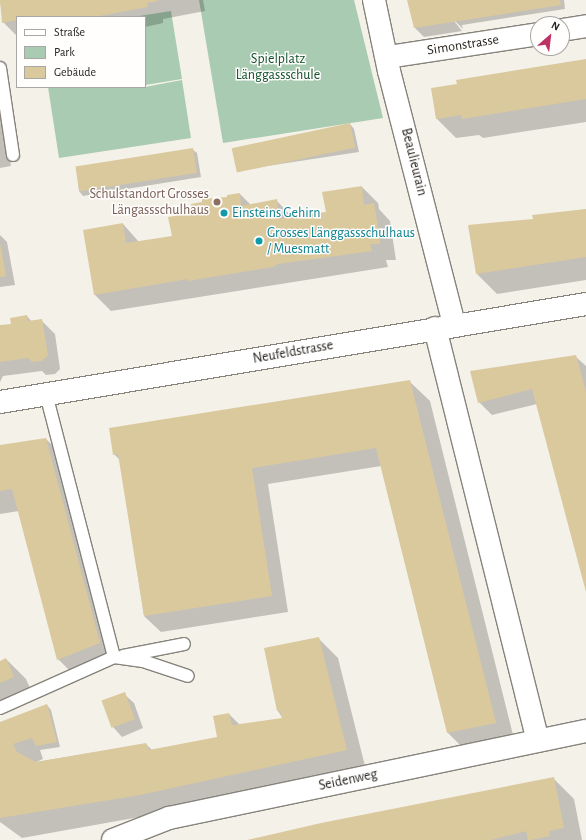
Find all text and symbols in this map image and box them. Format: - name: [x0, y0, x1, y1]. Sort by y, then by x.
- legend: [16, 16, 146, 88]
- north arrow: [530, 16, 570, 56]
- text: N: [549, 19, 561, 32]
- text: Straße: [54, 26, 85, 38]
- street label: Simonstrasse: [426, 31, 500, 59]
- text: Park: [54, 46, 75, 58]
- park label: Spielplatz Länggassschule: [236, 51, 320, 84]
- text: Gebäude: [54, 66, 96, 78]
- street label: Beaulieurain: [397, 126, 431, 198]
- place label: Schulstandort Grosses Längassschulhaus: [89, 186, 209, 218]
- marker: Schulstandort Grosses Längassschulhaus: [212, 197, 222, 207]
- place label: Einsteins Gehirn: [232, 205, 320, 221]
- marker: Einsteins Gehirn: [219, 208, 229, 218]
- place label: Grosses Länggassschulhaus / Muesmatt: [267, 225, 415, 258]
- marker: Grosses Länggassschulhaus / Muesmatt: [254, 236, 264, 246]
- street label: Neufeldstrasse: [252, 337, 334, 367]
- street label: Seidenweg: [317, 766, 379, 794]

